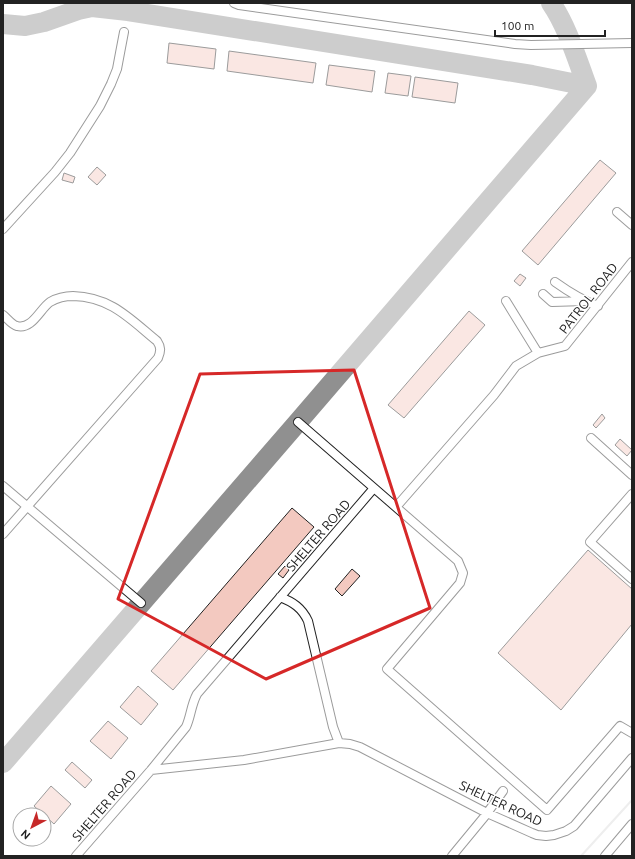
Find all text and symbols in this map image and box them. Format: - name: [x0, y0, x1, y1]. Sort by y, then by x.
- scale bar: [495, 12, 605, 38]
- text: 100 m: [501, 19, 534, 32]
- street label: PATROL ROAD: [556, 260, 620, 336]
- street label: SHELTER ROAD: [283, 497, 353, 573]
- street label: SHELTER ROAD: [69, 767, 139, 843]
- street label: SHELTER ROAD: [457, 778, 545, 828]
- north arrow: [12, 807, 52, 847]
- text: N: [18, 827, 32, 842]

